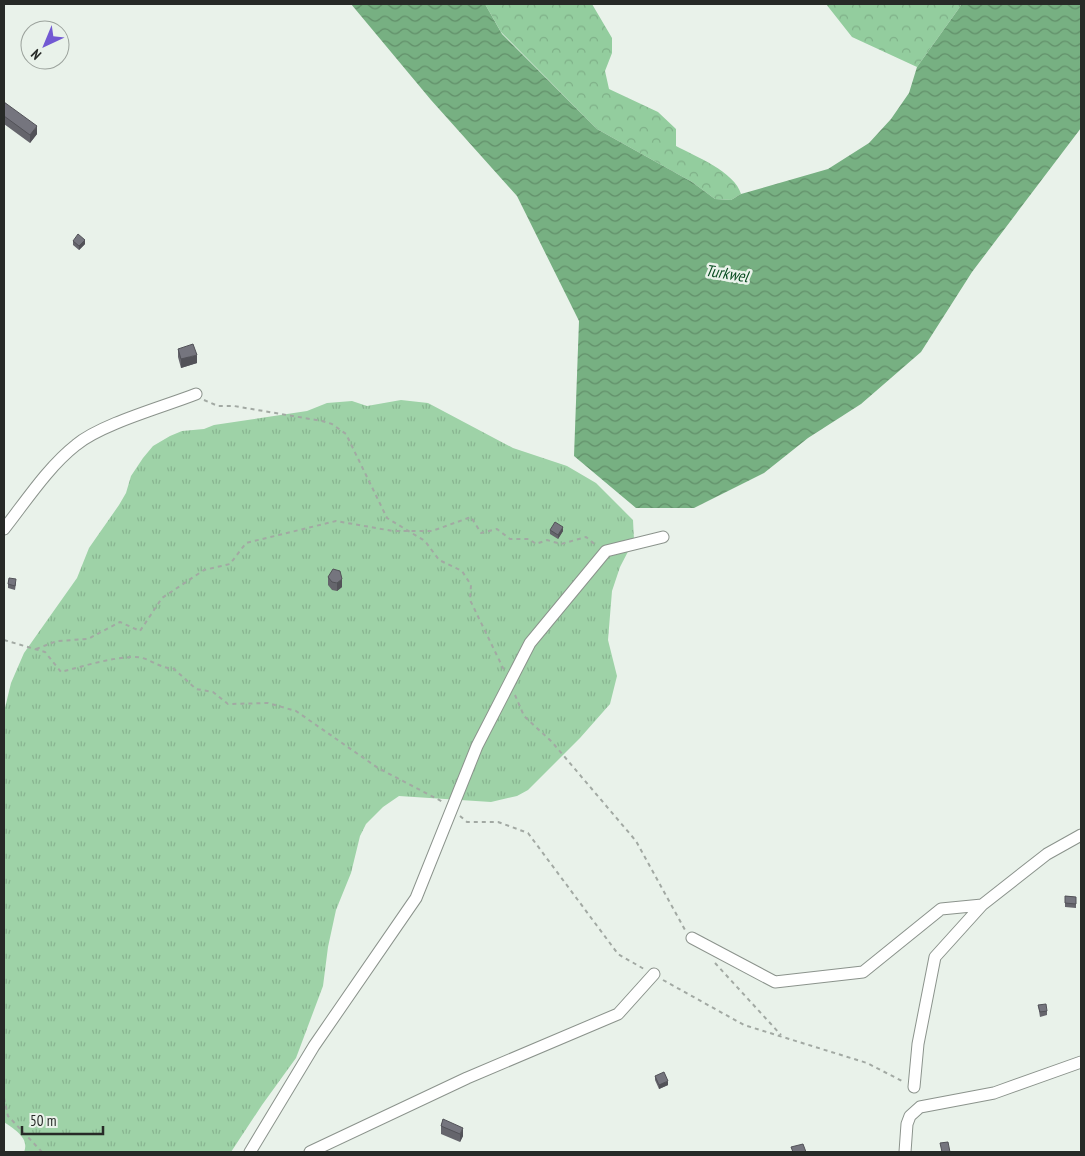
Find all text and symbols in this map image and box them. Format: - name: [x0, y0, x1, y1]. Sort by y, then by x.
- north arrow: [20, 20, 70, 70]
- text: N: [27, 45, 45, 63]
- water label: Turkwel: [704, 260, 751, 286]
- scale bar: [22, 1104, 104, 1136]
- text: 50 m: [30, 1111, 56, 1130]

